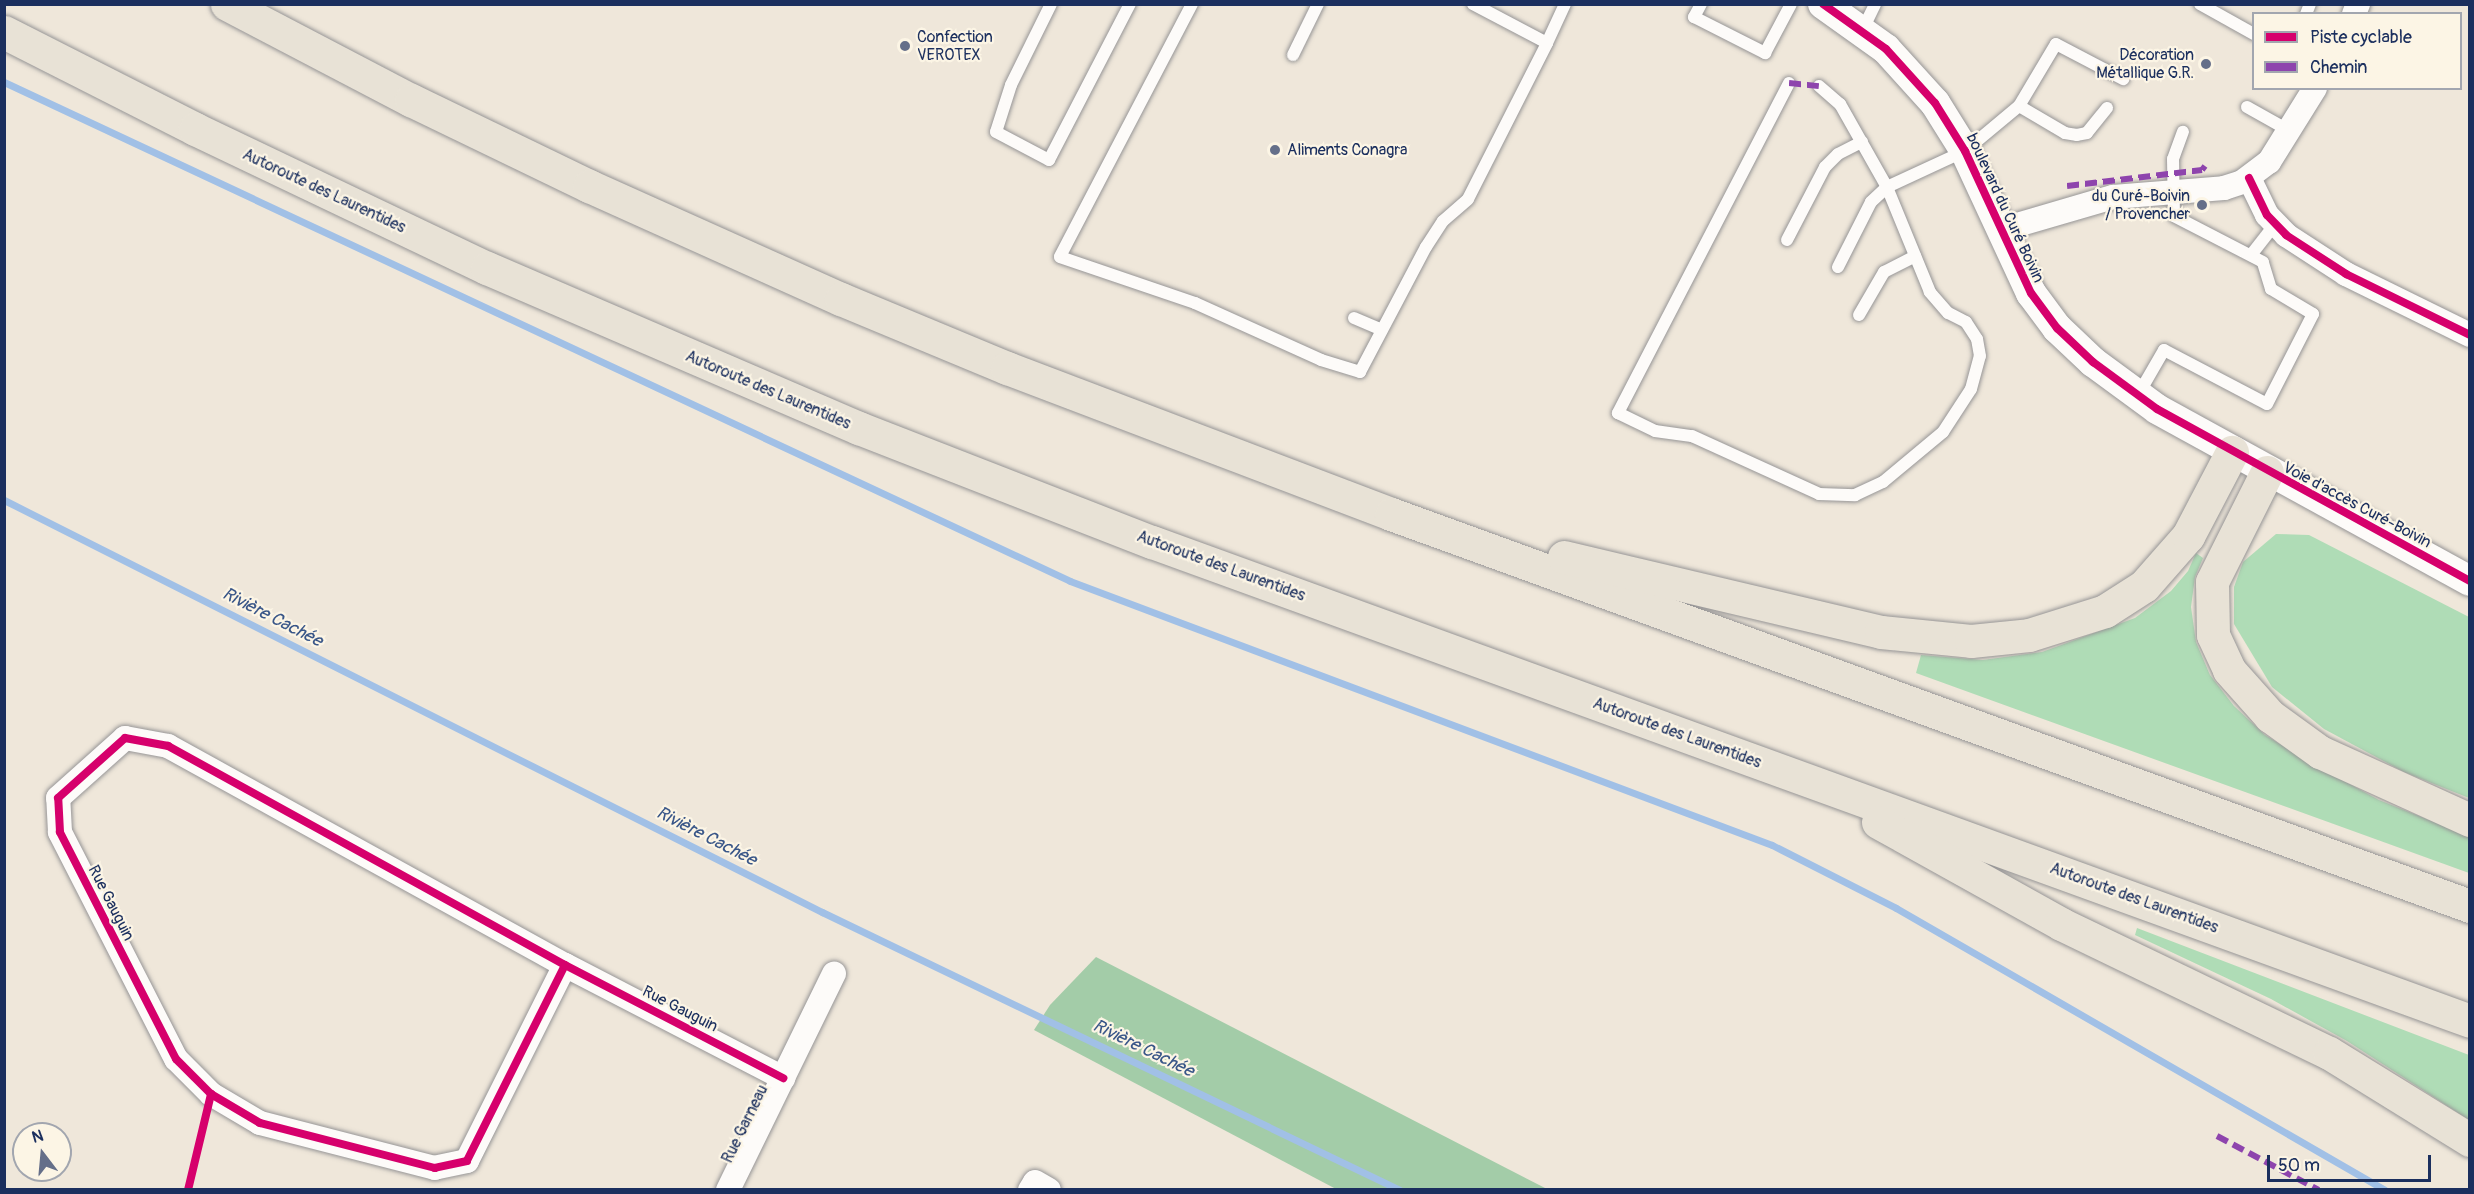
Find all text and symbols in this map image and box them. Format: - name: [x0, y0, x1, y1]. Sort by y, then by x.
- legend: [2252, 12, 2462, 90]
- text: Piste cyclable: [2310, 26, 2412, 49]
- place label: Confection VEROTEX: [917, 27, 993, 65]
- marker: Confection VEROTEX: [898, 39, 912, 53]
- place label: Décoration Métallique G.R.: [2096, 45, 2194, 83]
- text: Chemin: [2310, 56, 2367, 79]
- marker: Décoration Métallique G.R.: [2199, 57, 2213, 71]
- street label: boulevard du Curé Boivin: [1962, 130, 2048, 286]
- place label: Aliments Conagra: [1287, 140, 1407, 160]
- marker: Aliments Conagra: [1268, 143, 1282, 157]
- street label: Autoroute des Laurentides: [239, 145, 409, 237]
- place label: du Curé-Boivin / Provencher: [2092, 186, 2190, 224]
- marker: du Curé-Boivin / Provencher: [2195, 198, 2209, 212]
- street label: Autoroute des Laurentides: [683, 346, 853, 434]
- street label: Voie d'accès Curé-Boivin: [2280, 458, 2434, 552]
- street label: Autoroute des Laurentides: [1134, 527, 1308, 605]
- water label: Rivière Cachée: [218, 584, 326, 652]
- street label: Autoroute des Laurentides: [1590, 694, 1764, 772]
- water label: Rivière Cachée: [652, 803, 760, 871]
- street label: Autoroute des Laurentides: [2047, 859, 2221, 937]
- street label: Rue Gauguin: [84, 862, 138, 944]
- street label: Rue Gauguin: [639, 982, 721, 1036]
- water label: Rivière Cachée: [1089, 1015, 1197, 1083]
- street label: Rue Garneau: [718, 1082, 772, 1166]
- north arrow: [12, 1122, 72, 1182]
- text: N: [30, 1126, 46, 1148]
- scale bar: [2270, 1143, 2434, 1181]
- text: 50 m: [2278, 1154, 2320, 1177]

